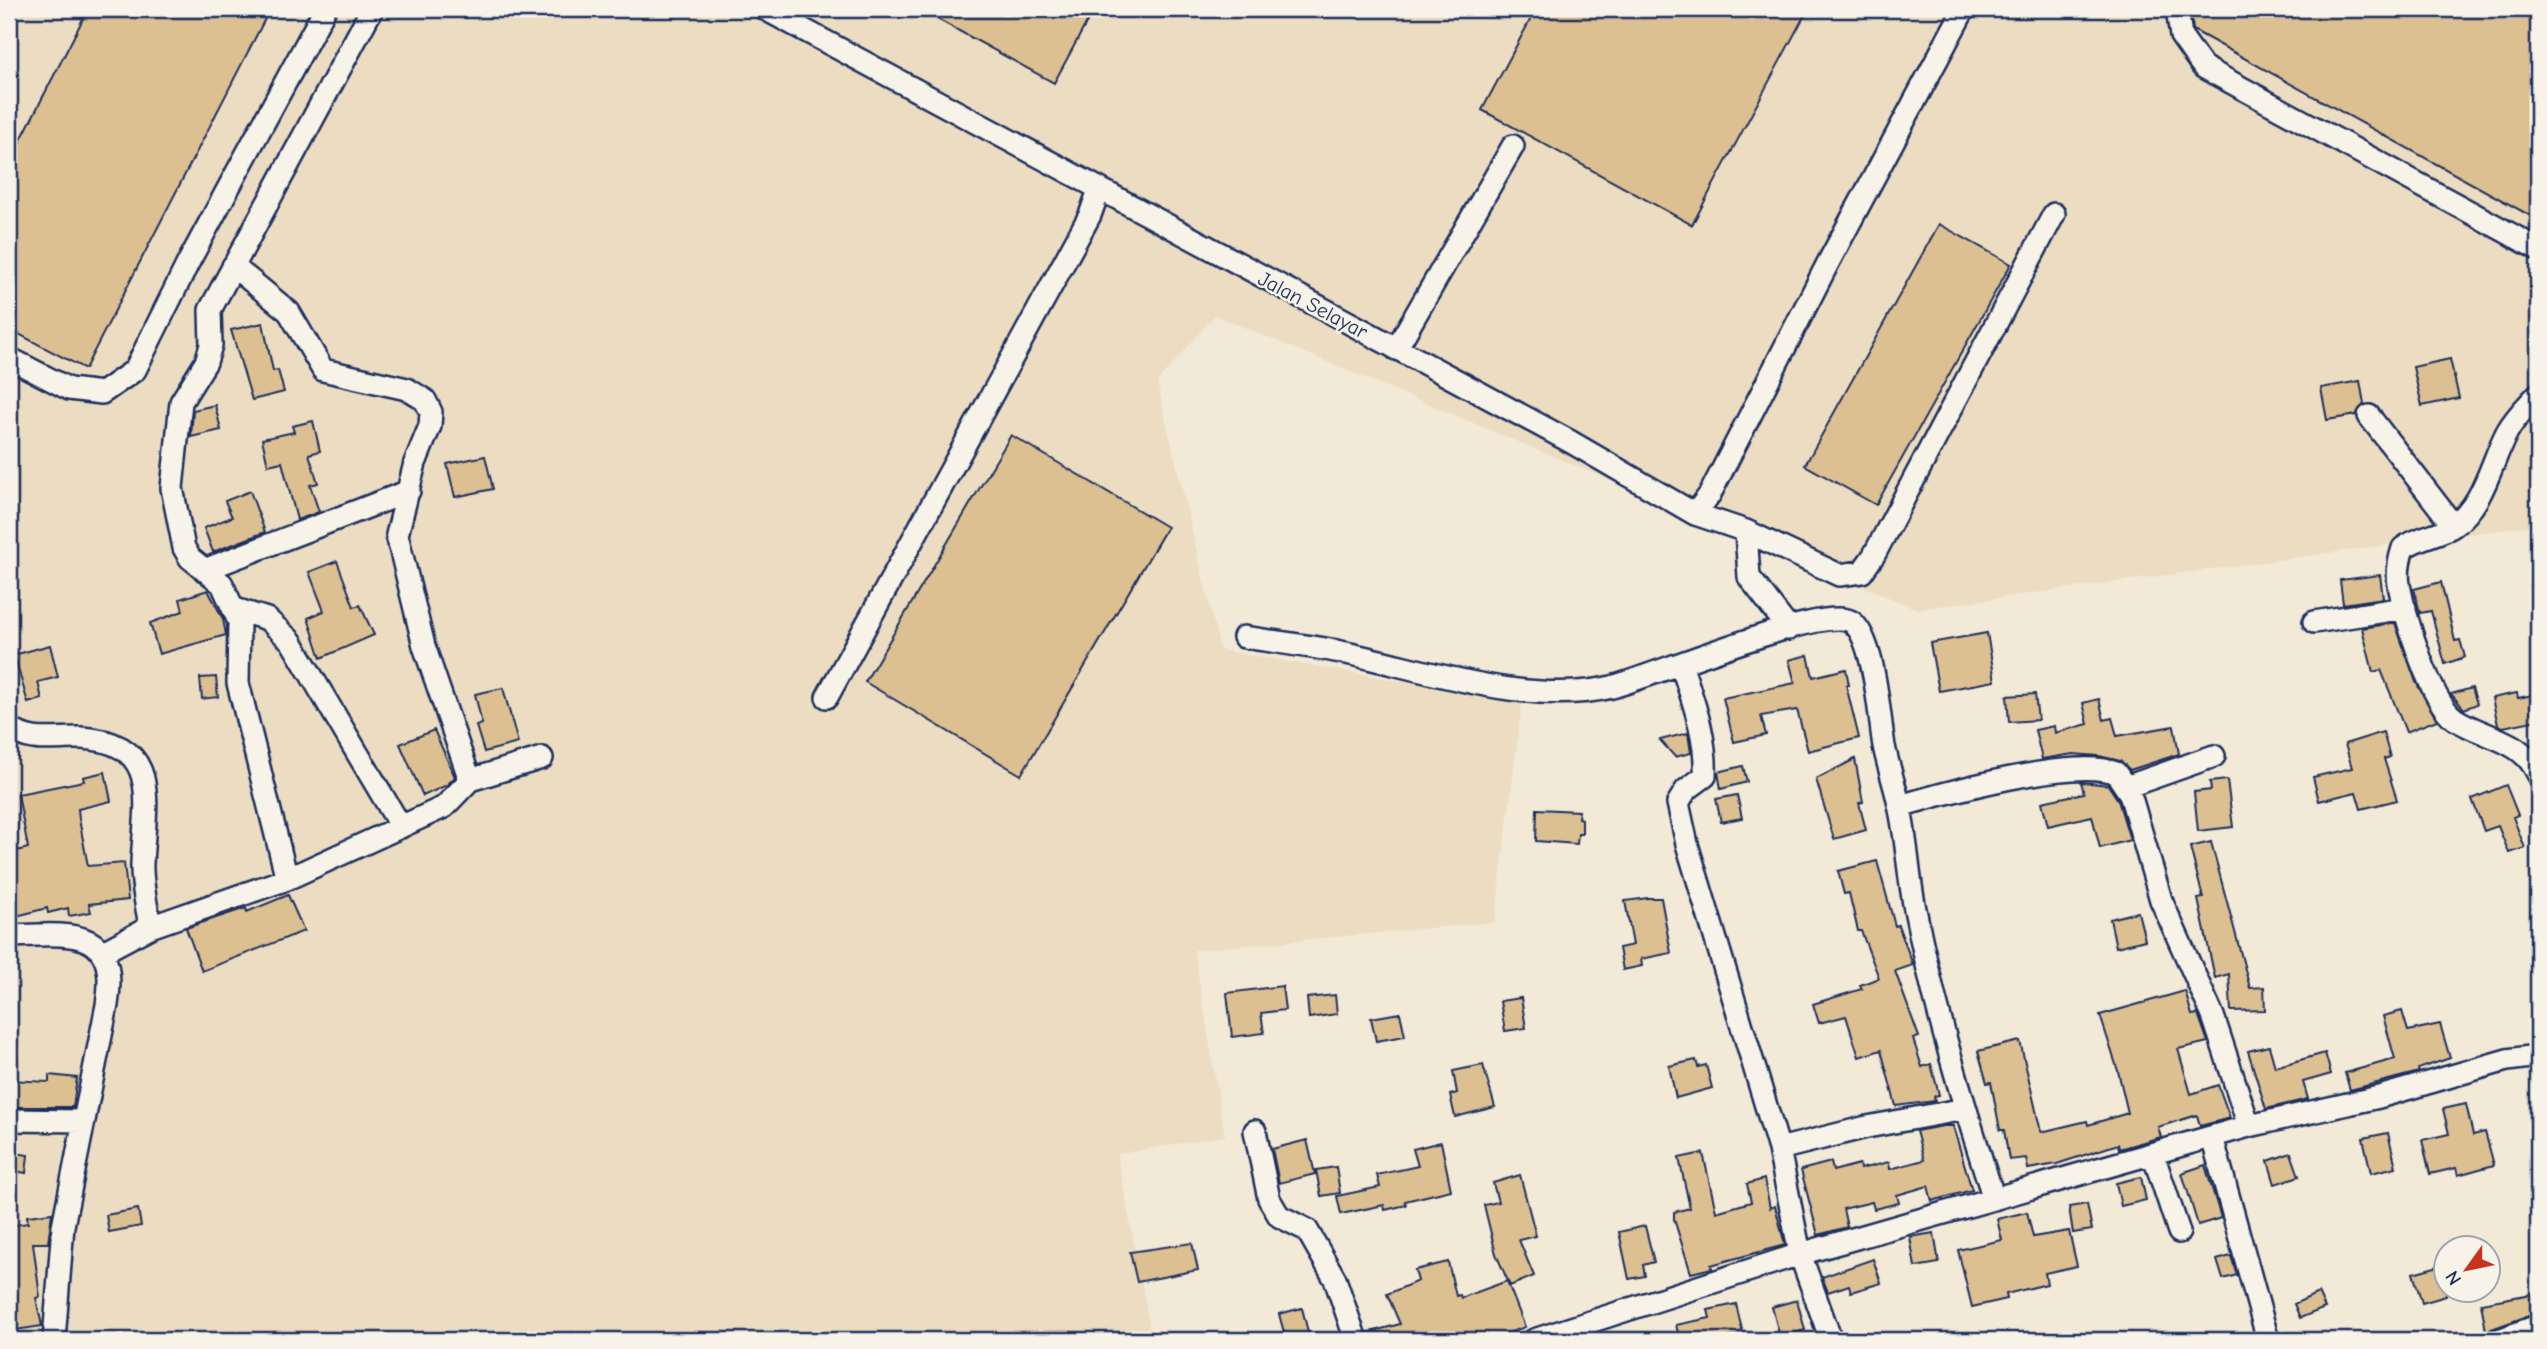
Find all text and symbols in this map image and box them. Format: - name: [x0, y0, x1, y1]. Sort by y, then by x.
- street label: Jalan Selayar: [1254, 266, 1372, 344]
- north arrow: [2432, 1234, 2502, 1304]
- text: N: [2441, 1267, 2466, 1289]

